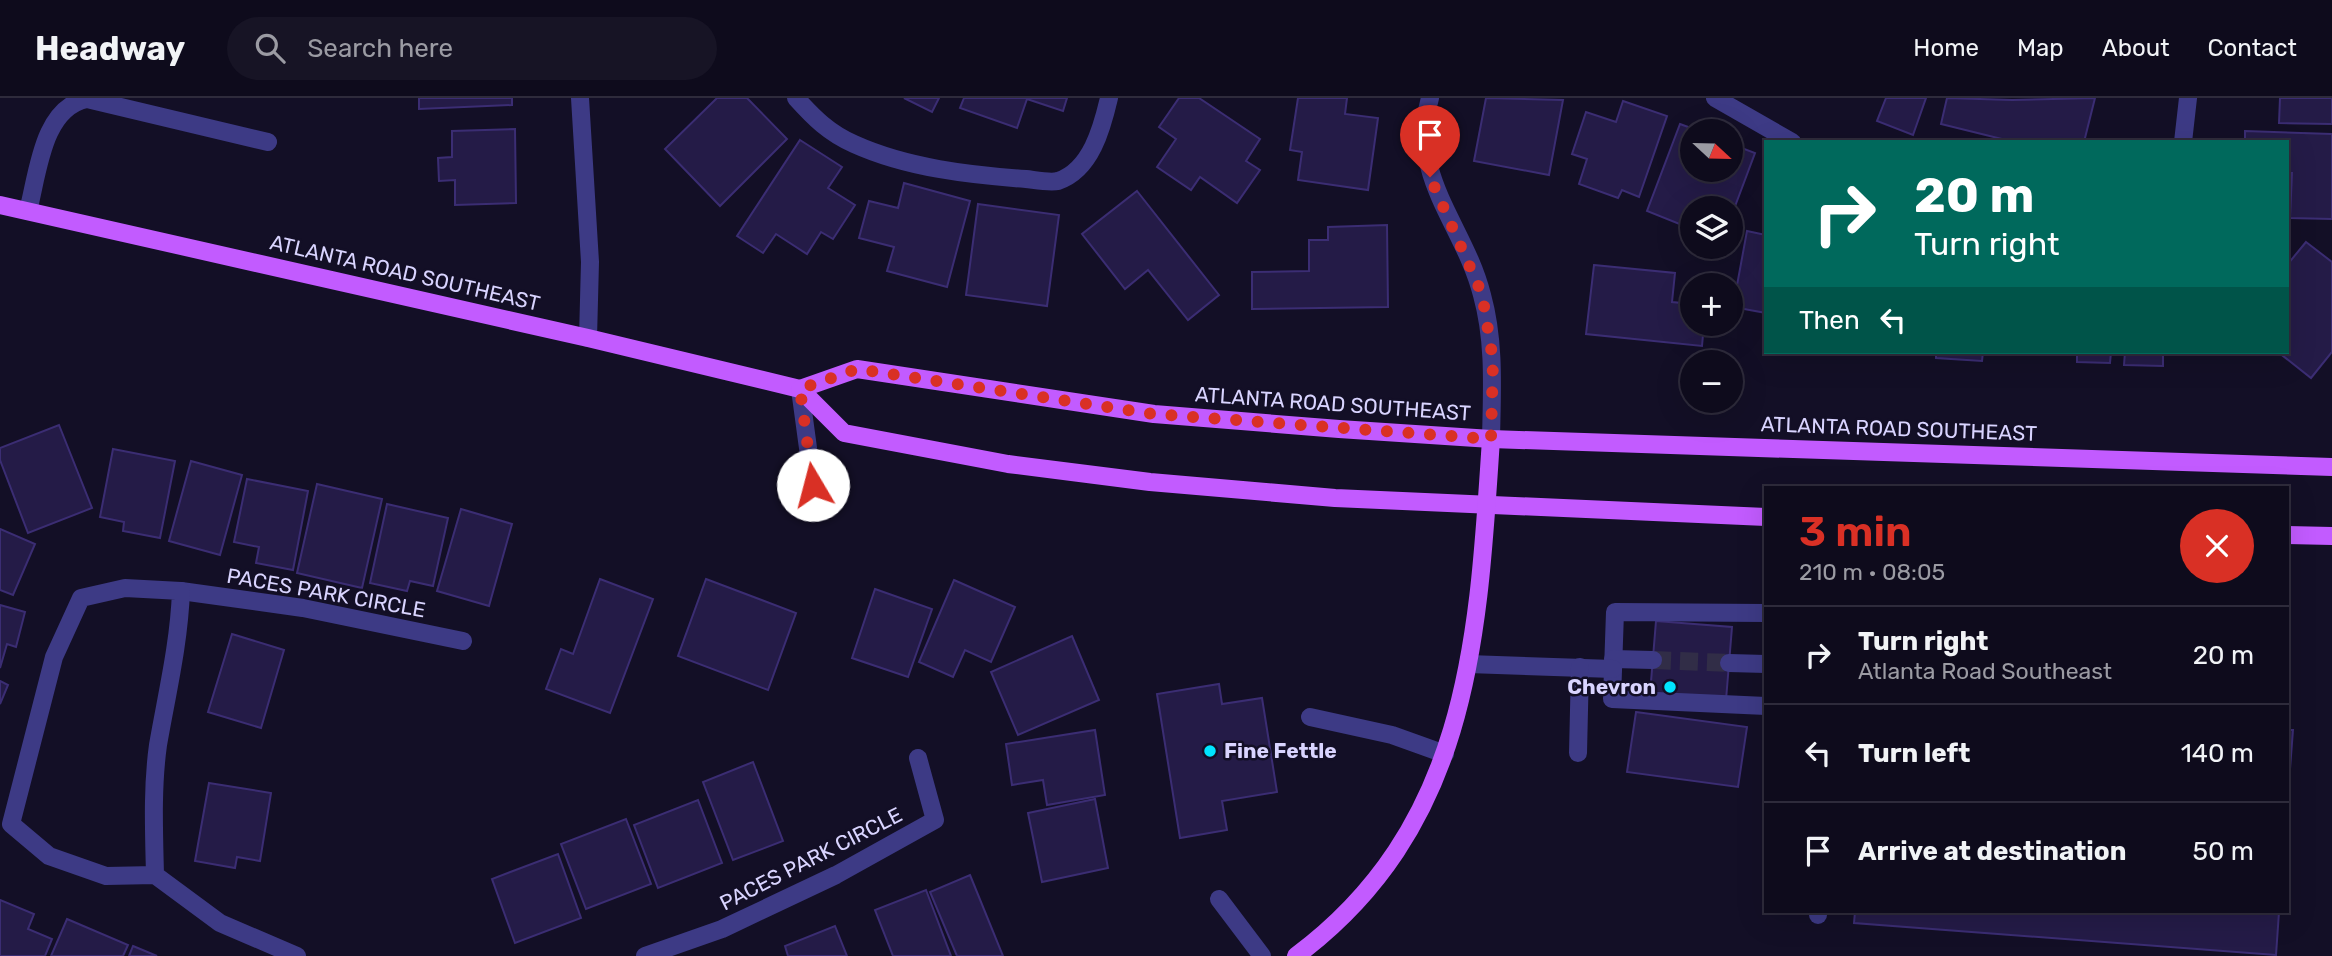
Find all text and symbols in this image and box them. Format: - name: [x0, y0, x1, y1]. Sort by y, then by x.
- search box: [227, 17, 717, 80]
- text: Headway: [35, 29, 185, 68]
- icon: search: [251, 29, 289, 67]
- text: Search here: [307, 33, 453, 64]
- text: Home: [1913, 34, 1979, 62]
- text: Map: [2017, 34, 2064, 62]
- text: About: [2102, 34, 2170, 62]
- text: Contact: [2208, 34, 2297, 62]
- pin: [1400, 105, 1460, 177]
- icon: arrive: [1411, 116, 1449, 154]
- north arrow: [1680, 119, 1743, 182]
- map controls: [1680, 119, 1743, 413]
- text: 20 m: [1914, 166, 2035, 224]
- icon: right: [1799, 168, 1890, 259]
- button: layers: [1680, 196, 1743, 259]
- text: Turn right: [1914, 225, 2059, 263]
- street label: ATLANTA ROAD SOUTHEAST: [268, 229, 543, 316]
- button: +: [1680, 273, 1743, 336]
- icon: left: [1874, 301, 1912, 339]
- text: Then: [1799, 305, 1860, 336]
- button: −: [1680, 350, 1743, 413]
- street label: ATLANTA ROAD SOUTHEAST: [1194, 381, 1472, 426]
- street label: ATLANTA ROAD SOUTHEAST: [1760, 411, 2038, 446]
- position arrow: [776, 448, 850, 522]
- text: 3 min: [1799, 507, 1912, 557]
- button: close: [2180, 509, 2254, 583]
- text: 210 m · 08:05: [1799, 558, 1945, 586]
- street label: PACES PARK CIRCLE: [225, 563, 427, 622]
- text: Turn right: [1858, 626, 1988, 657]
- icon: right: [1799, 636, 1837, 674]
- text: 20 m: [2193, 640, 2254, 671]
- text: Atlanta Road Southeast: [1858, 657, 2112, 685]
- place label: Chevron: [1567, 674, 1656, 699]
- marker: Chevron: [1662, 679, 1678, 695]
- icon: left: [1799, 734, 1837, 772]
- place label: Fine Fettle: [1224, 738, 1337, 763]
- text: Turn left: [1858, 738, 1970, 769]
- text: 140 m: [2181, 738, 2254, 769]
- marker: Fine Fettle: [1202, 743, 1218, 759]
- street label: PACES PARK CIRCLE: [715, 802, 906, 915]
- icon: arrive: [1799, 832, 1837, 870]
- text: Arrive at destination: [1858, 836, 2126, 867]
- text: 50 m: [2193, 836, 2254, 867]

